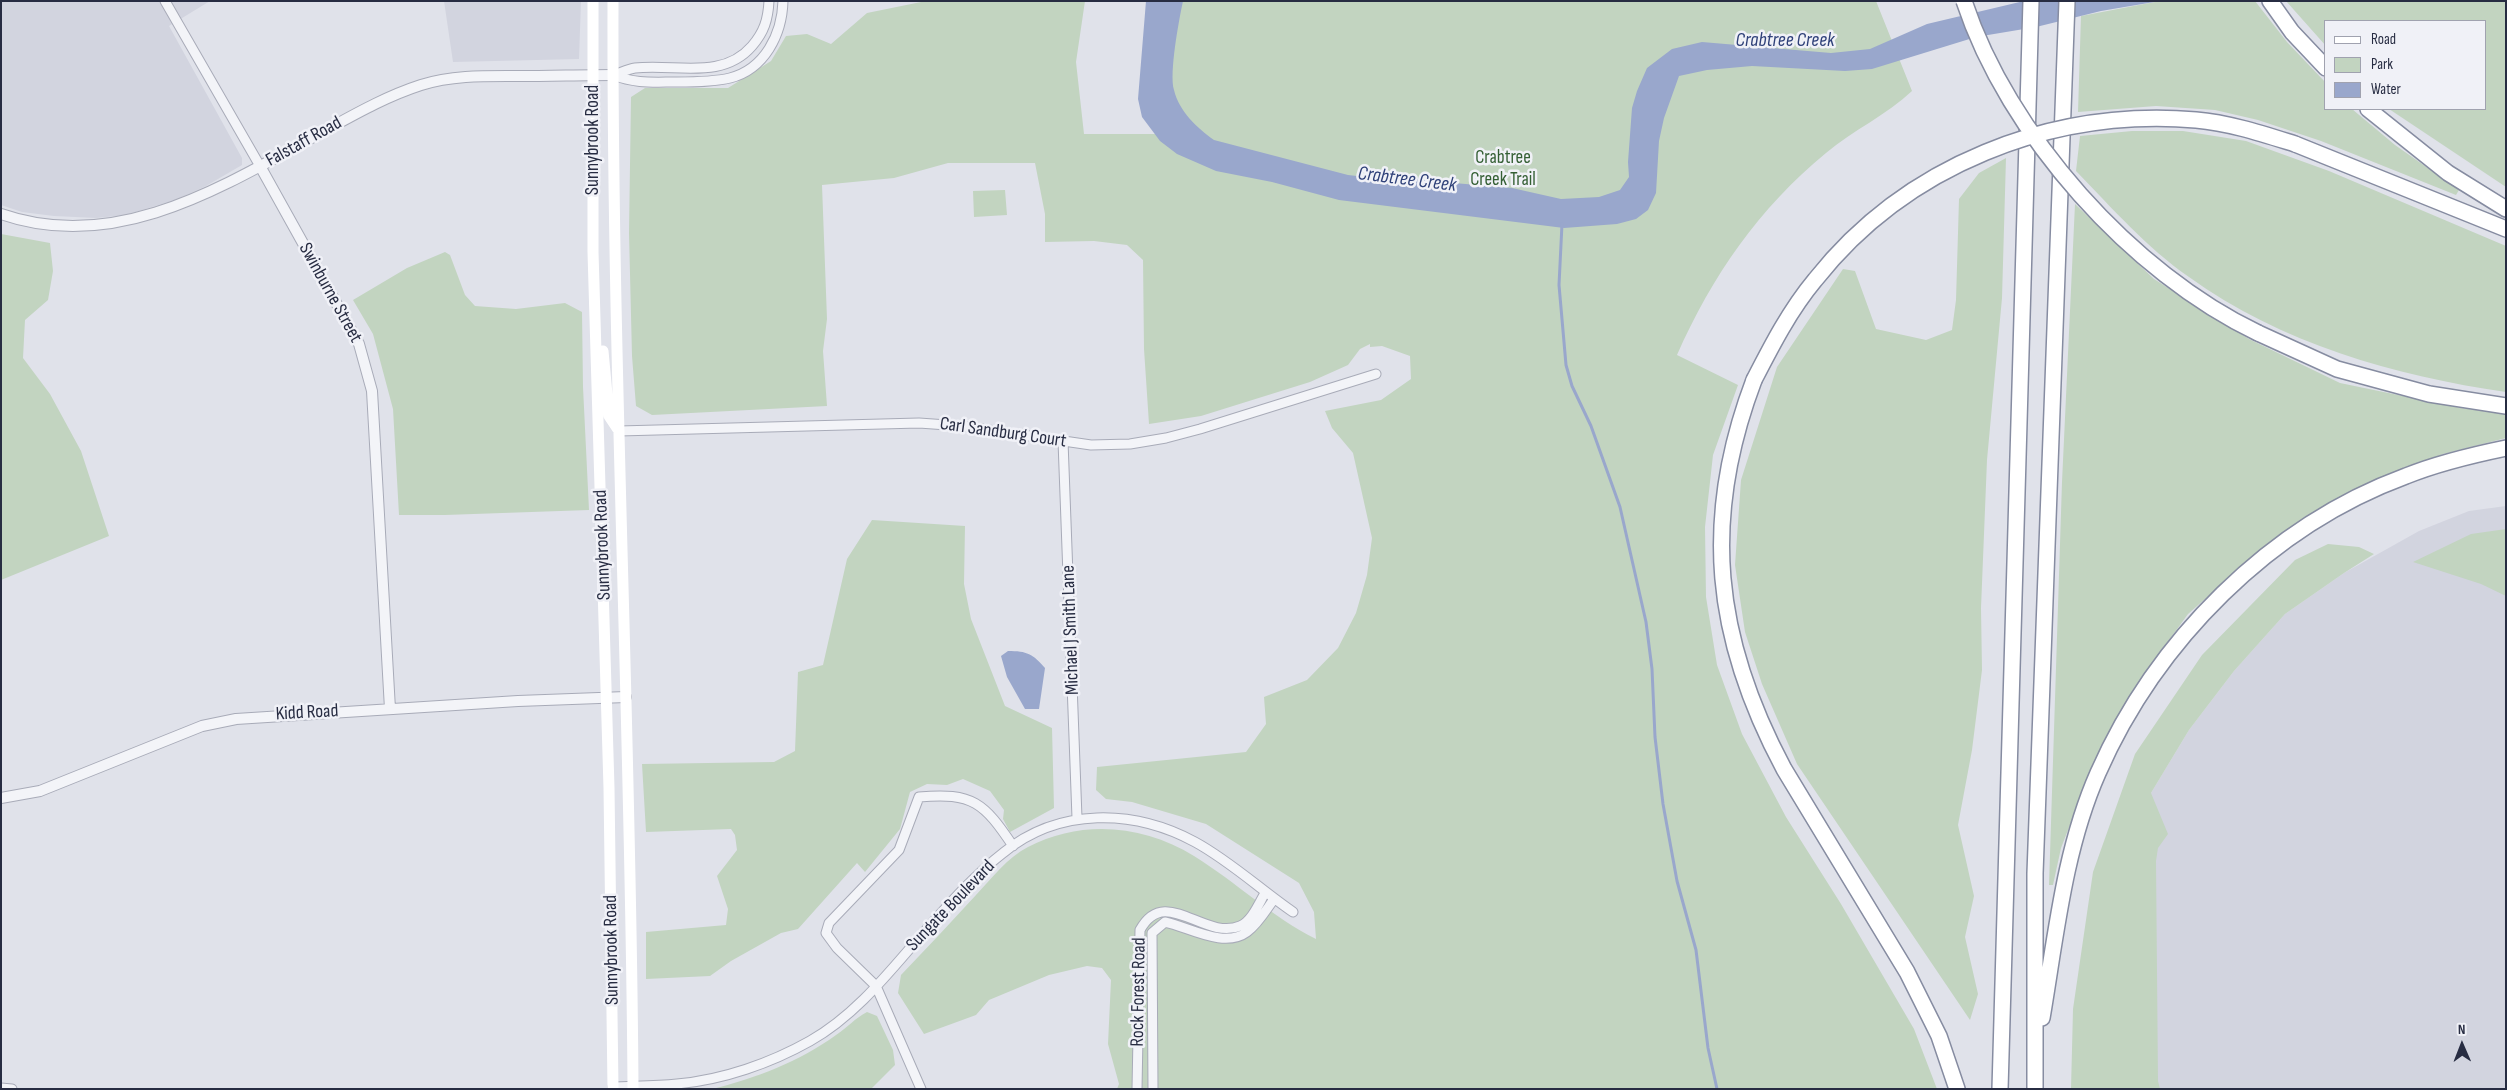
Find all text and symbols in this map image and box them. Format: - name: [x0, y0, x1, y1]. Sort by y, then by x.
- legend: [2324, 20, 2487, 110]
- water label: Crabtree Creek: [1736, 29, 1834, 53]
- text: Road: [2371, 30, 2396, 49]
- text: Park: [2371, 55, 2393, 74]
- text: Water: [2371, 80, 2401, 99]
- street label: Sunnybrook Road: [582, 85, 604, 195]
- street label: Falstaff Road: [262, 112, 346, 172]
- park label: Crabtree Creek Trail: [1470, 147, 1536, 191]
- water label: Crabtree Creek: [1356, 162, 1458, 198]
- street label: Swinburne Street: [293, 239, 367, 347]
- street label: Carl Sandburg Court: [938, 413, 1068, 453]
- street label: Sunnybrook Road: [590, 489, 616, 601]
- street label: Michael J Smith Lane: [1057, 565, 1085, 695]
- street label: Kidd Road: [275, 700, 339, 726]
- street label: Sungate Boulevard: [902, 856, 1000, 956]
- street label: Sunnybrook Road: [600, 895, 624, 1005]
- street label: Rock Forest Road: [1127, 937, 1151, 1047]
- north arrow: [2437, 1020, 2487, 1070]
- text: N: [2458, 1021, 2466, 1038]

